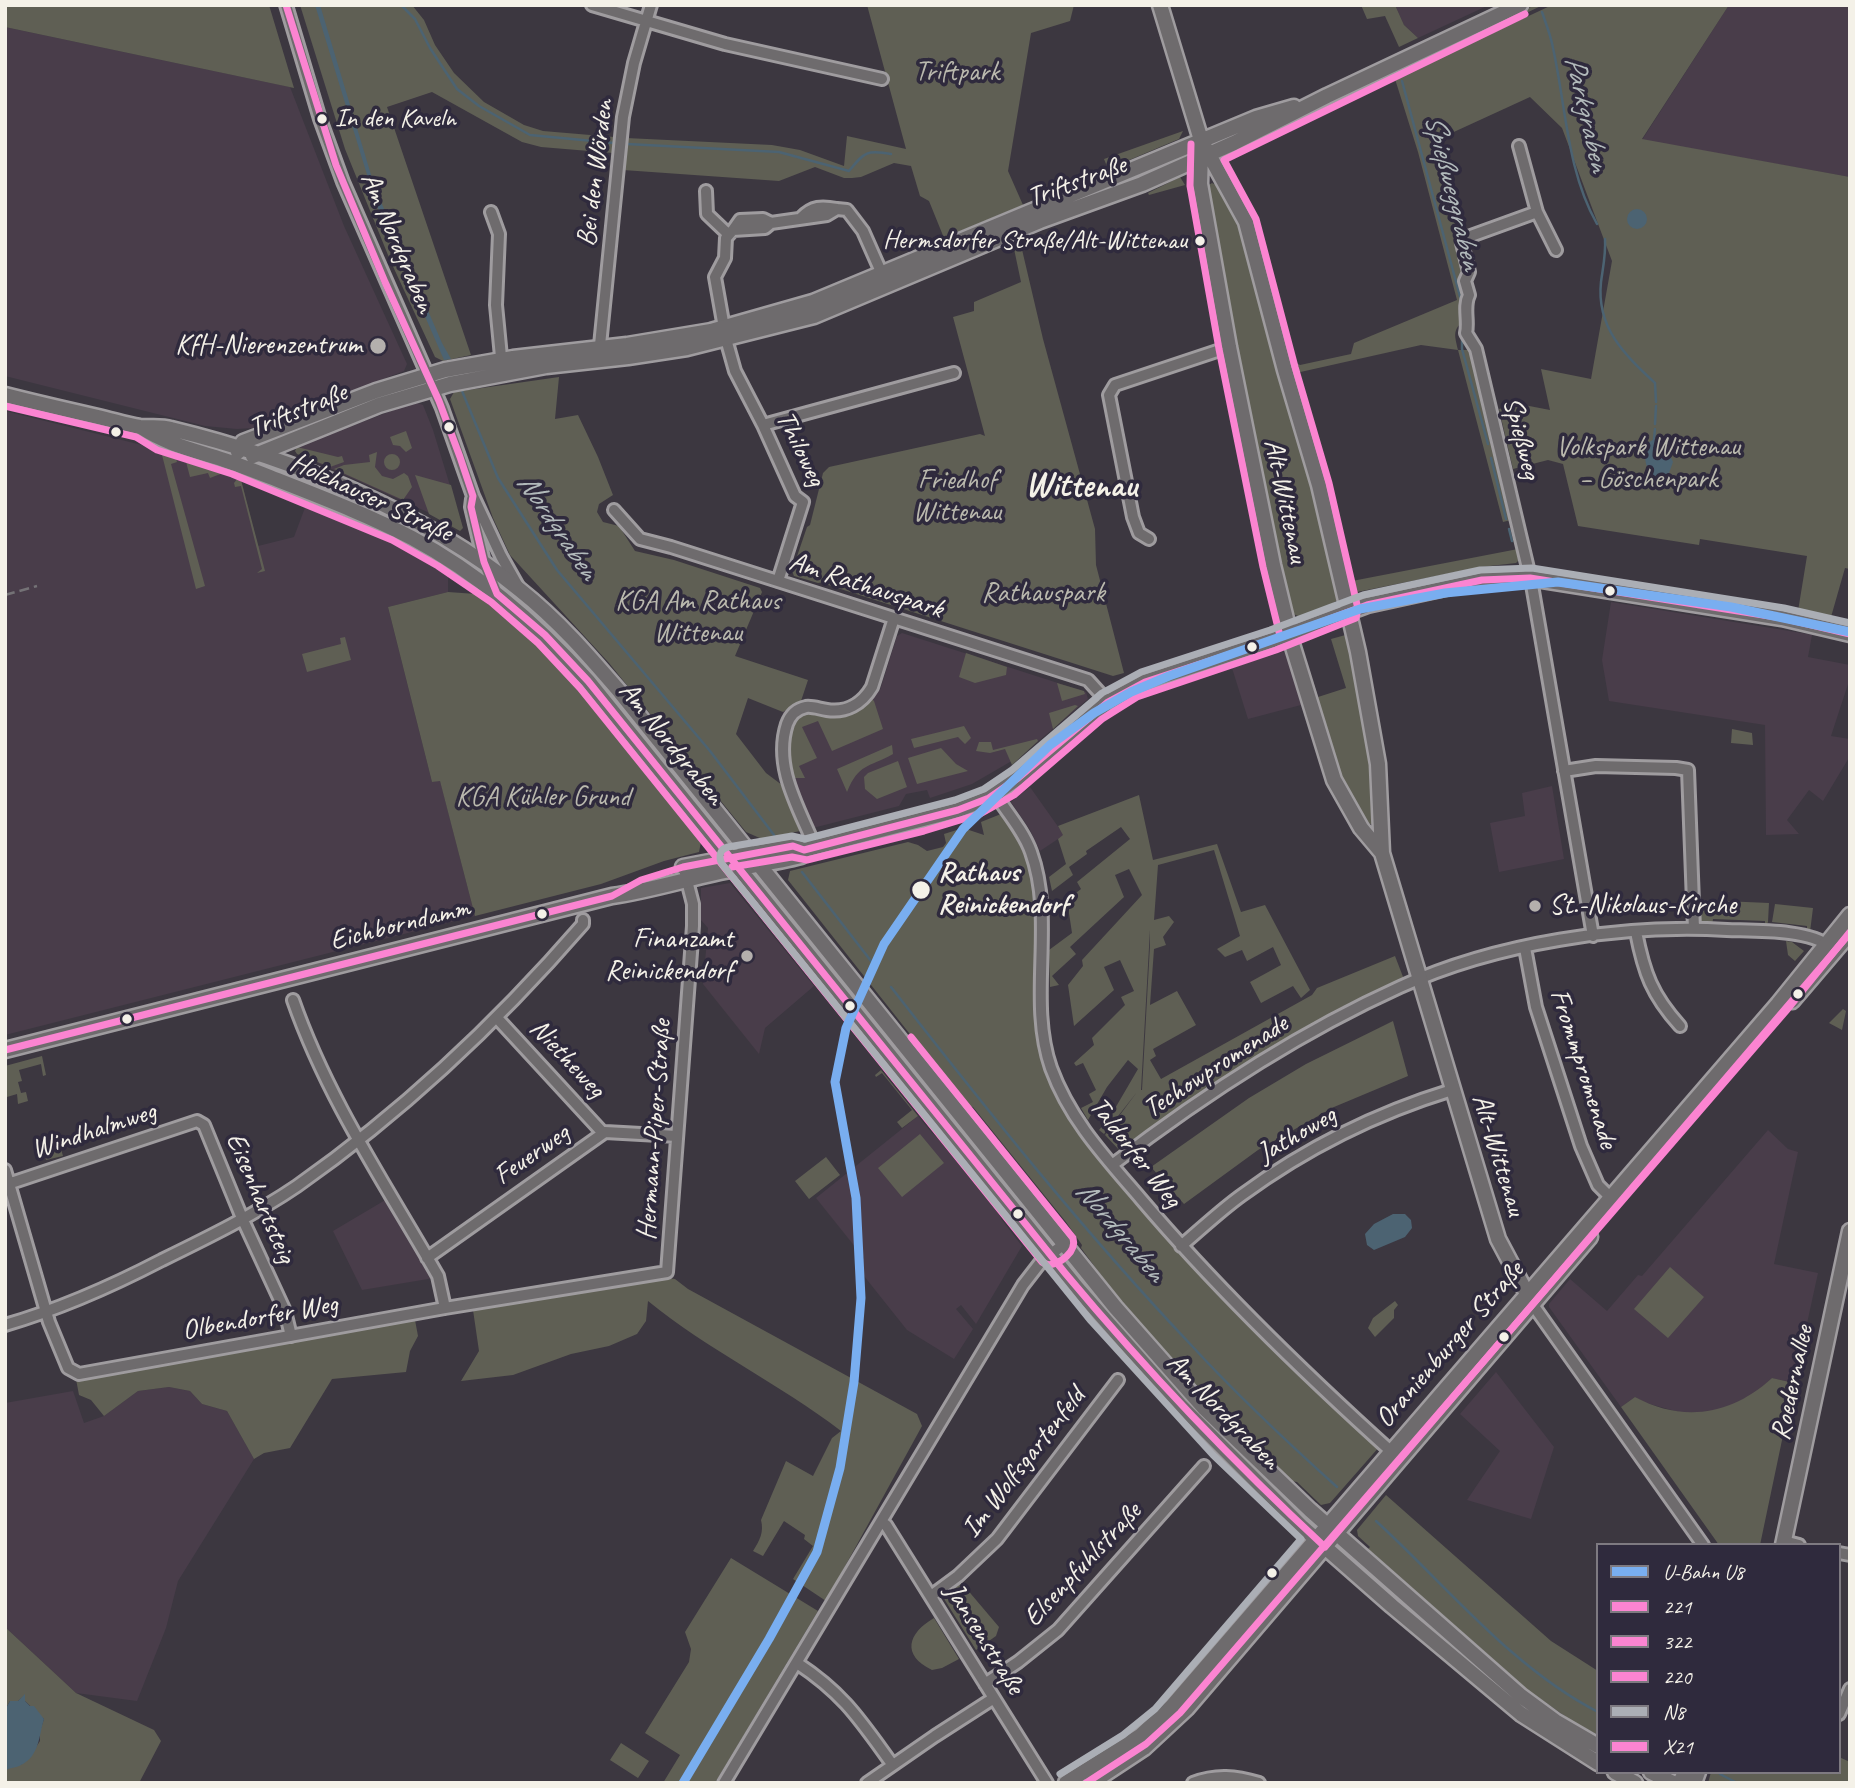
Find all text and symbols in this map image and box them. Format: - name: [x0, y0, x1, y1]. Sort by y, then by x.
- water label: Parkgraben: [1555, 53, 1617, 175]
- park label: Triftpark: [915, 56, 999, 90]
- street label: Bei den Wörden: [570, 98, 622, 248]
- place label: In den Kaveln: [335, 103, 456, 135]
- water label: Spießweggraben: [1415, 111, 1489, 273]
- marker: In den Kaveln: [315, 112, 329, 126]
- street label: Triftstraße: [1023, 149, 1131, 215]
- street label: Am Nordgraben: [352, 168, 442, 318]
- place label: Hermsdorfer Straße/Alt-Wittenau: [883, 225, 1187, 257]
- marker: Hermsdorfer Straße/Alt-Wittenau: [1193, 234, 1207, 248]
- place label: KfH-Nierenzentrum: [175, 329, 362, 363]
- marker: KfH-Nierenzentrum: [368, 336, 388, 356]
- street label: Triftstraße: [244, 376, 352, 446]
- street label: Spießweg: [1495, 394, 1547, 482]
- street label: Thiloweg: [767, 406, 833, 492]
- unlabelled marker: [442, 420, 456, 434]
- unlabelled marker: [109, 425, 123, 439]
- park label: Volkspark Wittenau – Göschenpark: [1556, 431, 1740, 497]
- street label: Alt-Wittenau: [1256, 436, 1314, 566]
- street label: Holzhauser Straße: [285, 446, 457, 550]
- park label: Friedhof Wittenau: [913, 464, 1001, 530]
- district label: Wittenau: [1025, 466, 1137, 508]
- water label: Nordgraben: [508, 467, 606, 587]
- street label: Am Rathauspark: [785, 545, 947, 627]
- park label: Rathauspark: [981, 577, 1105, 611]
- unlabelled marker: [1603, 584, 1617, 598]
- park label: KGA Am Rathaus Wittenau: [615, 585, 781, 651]
- unlabelled marker: [1245, 640, 1259, 654]
- street label: Am Nordgraben: [611, 675, 731, 813]
- park label: KGA Kühler Grund: [456, 781, 630, 815]
- place label: Rathaus Reinickendorf: [938, 857, 1069, 923]
- marker: Rathaus Reinickendorf: [910, 879, 932, 901]
- place label: St.-Nikolaus-Kirche: [1549, 889, 1736, 923]
- street label: Eichborndamm: [327, 891, 473, 959]
- marker: St.-Nikolaus-Kirche: [1527, 898, 1543, 914]
- unlabelled marker: [535, 907, 549, 921]
- place label: Finanzamt Reinickendorf: [605, 923, 733, 989]
- marker: Finanzamt Reinickendorf: [739, 948, 755, 964]
- street label: Frommpromenade: [1541, 985, 1625, 1153]
- unlabelled marker: [1791, 987, 1805, 1001]
- unlabelled marker: [843, 999, 857, 1013]
- street label: Techowpromenade: [1137, 1008, 1295, 1126]
- unlabelled marker: [120, 1012, 134, 1026]
- street label: Nietheweg: [522, 1012, 612, 1106]
- street label: Hermann-Piper-Straße: [631, 1019, 679, 1241]
- street label: Alt-Wittenau: [1464, 1090, 1532, 1220]
- street label: Taldorfer Weg: [1081, 1091, 1189, 1215]
- street label: Windhalmweg: [27, 1095, 161, 1167]
- street label: Jathoweg: [1251, 1099, 1343, 1171]
- street label: Feuerweg: [488, 1117, 576, 1193]
- street label: Eisenhartsteig: [218, 1128, 302, 1268]
- water label: Nordgraben: [1067, 1174, 1173, 1290]
- unlabelled marker: [1011, 1207, 1025, 1221]
- street label: Oranienburger Straße: [1368, 1255, 1532, 1435]
- street label: Olbendorfer Weg: [179, 1288, 341, 1348]
- street label: Roedernallee: [1764, 1323, 1822, 1443]
- unlabelled marker: [1497, 1330, 1511, 1344]
- street label: Am Nordgraben: [1159, 1347, 1287, 1477]
- street label: Im Wolfsgartenfeld: [955, 1381, 1093, 1545]
- street label: Elsenpfuhlstraße: [1017, 1496, 1149, 1634]
- legend: [1596, 1543, 1841, 1774]
- text: U-Bahn U8: [1663, 1559, 1744, 1585]
- unlabelled marker: [1265, 1566, 1279, 1580]
- street label: Jansenstraße: [937, 1577, 1031, 1701]
- text: 221: [1663, 1594, 1691, 1620]
- text: 322: [1663, 1629, 1691, 1655]
- text: 220: [1663, 1664, 1691, 1690]
- text: N8: [1663, 1699, 1685, 1725]
- text: X21: [1663, 1734, 1693, 1760]

